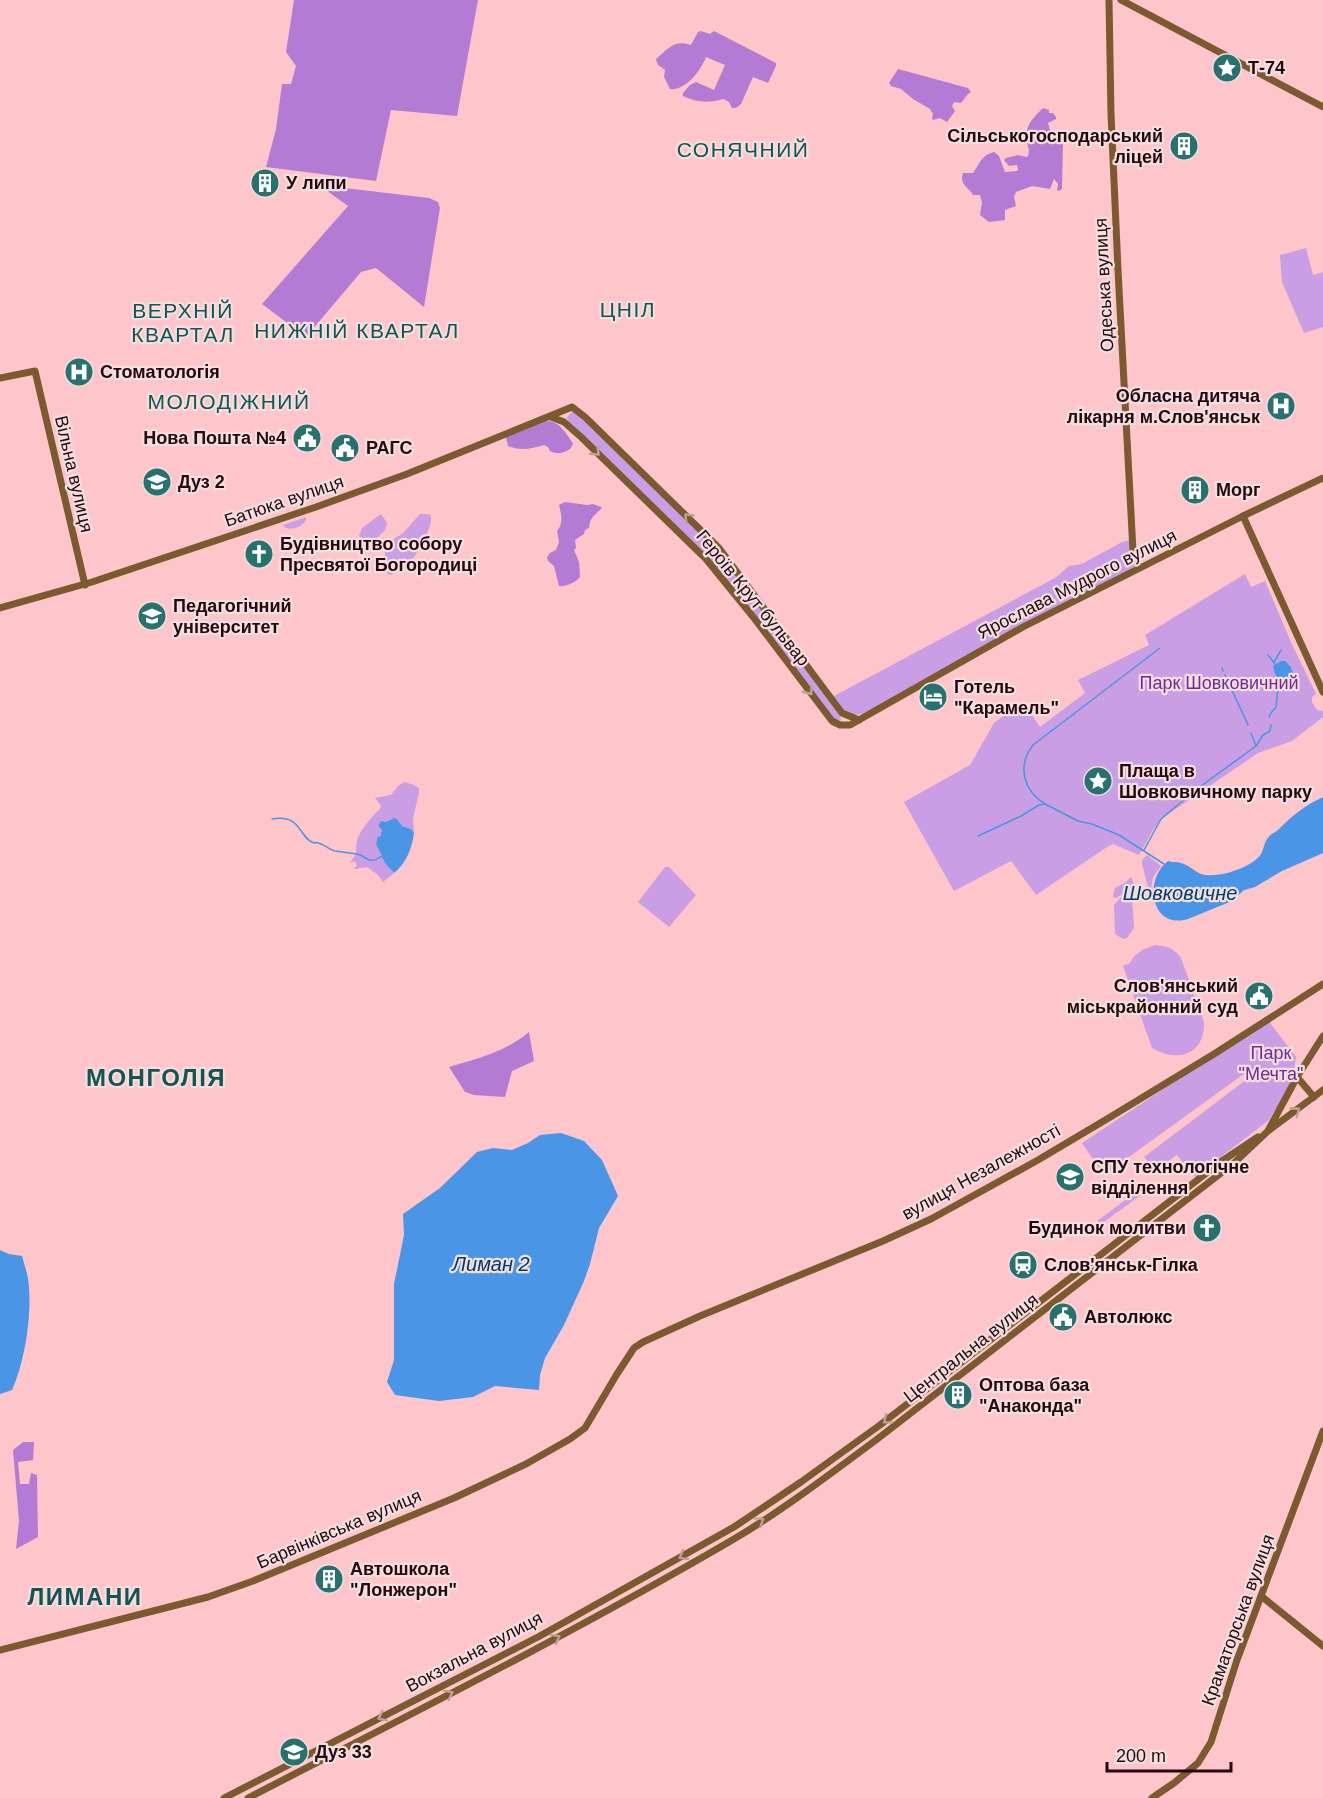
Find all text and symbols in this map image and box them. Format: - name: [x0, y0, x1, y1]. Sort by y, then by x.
- place icon: Т-74: [1211, 52, 1243, 84]
- place label: Т-74: [1248, 58, 1285, 78]
- place label: Сільськогосподарський ліцей: [947, 126, 1163, 167]
- building icon: Сільськогосподарський ліцей: [1168, 130, 1200, 162]
- district label: СОНЯЧНИЙ: [677, 138, 809, 161]
- building icon: У липи: [249, 167, 281, 199]
- place label: У липи: [286, 173, 347, 193]
- street label: Одеська вулиця: [1091, 217, 1117, 353]
- district label: ЦНІЛ: [600, 298, 656, 321]
- district label: ВЕРХНІЙ КВАРТАЛ: [131, 299, 235, 346]
- district label: НИЖНІЙ КВАРТАЛ: [254, 319, 460, 342]
- hospital icon: Стоматологія: [63, 356, 95, 388]
- place label: Стоматологія: [100, 362, 220, 382]
- place label: Обласна дитяча лікарня м.Слов'янськ: [1067, 386, 1261, 427]
- district label: МОЛОДІЖНИЙ: [147, 390, 311, 413]
- hospital icon: Обласна дитяча лікарня м.Слов'янськ: [1265, 390, 1297, 422]
- street label: Вільна вулиця: [51, 414, 97, 534]
- public building icon: Нова Пошта №4: [291, 422, 323, 454]
- place label: Нова Пошта №4: [143, 428, 286, 448]
- public building icon: РАГС: [329, 432, 361, 464]
- place label: РАГС: [366, 438, 412, 458]
- one-way arrow: [589, 444, 600, 455]
- school or university icon: Дуз 2: [141, 466, 173, 498]
- street label: Батюка вулиця: [222, 471, 346, 531]
- place label: Дуз 2: [178, 472, 225, 492]
- building icon: Морг: [1179, 474, 1211, 506]
- place label: Морг: [1216, 480, 1261, 500]
- one-way arrow: [684, 513, 694, 524]
- street label: Ярослава Мудрого вулиця: [974, 525, 1180, 643]
- street label: Героїв Крут бульвар: [692, 526, 814, 670]
- place label: Будівництво собору Пресвятої Богородиці: [280, 534, 477, 575]
- church icon: Будівництво собору Пресвятої Богородиці: [243, 538, 275, 570]
- place label: Педагогічний університет: [173, 596, 292, 637]
- school or university icon: Педагогічний університет: [136, 600, 168, 632]
- park label: Парк Шовковичний: [1139, 673, 1299, 693]
- place label: Готель "Карамель": [954, 677, 1059, 718]
- hotel icon: Готель "Карамель": [917, 681, 949, 713]
- one-way arrow: [802, 684, 813, 695]
- place label: Плаща в Шовковичному парку: [1119, 761, 1312, 802]
- place icon: Плаща в Шовковичному парку: [1082, 765, 1114, 797]
- water label: Шовковичне: [1123, 882, 1237, 904]
- place label: Слов'янський міськрайонний суд: [1067, 976, 1239, 1017]
- public building icon: Слов'янський міськрайонний суд: [1243, 980, 1275, 1012]
- park label: Парк "Мечта": [1239, 1043, 1303, 1084]
- district label: МОНГОЛІЯ: [86, 1064, 226, 1091]
- one-way arrow: [1289, 1107, 1300, 1118]
- street label: вулиця Незалежності: [898, 1120, 1064, 1224]
- place label: СПУ технологічне відділення: [1091, 1157, 1249, 1198]
- school or university icon: СПУ технологічне відділення: [1054, 1161, 1086, 1193]
- church icon: Будинок молитви: [1191, 1212, 1223, 1244]
- place label: Будинок молитви: [1028, 1218, 1186, 1238]
- station icon: Слов'янськ-Гілка: [1007, 1249, 1039, 1281]
- water label: Лиман 2: [450, 1253, 530, 1275]
- place label: Слов'янськ-Гілка: [1044, 1255, 1199, 1275]
- street label: Центральна вулиця: [900, 1289, 1042, 1407]
- public building icon: Автолюкс: [1047, 1301, 1079, 1333]
- place label: Автолюкс: [1084, 1307, 1173, 1327]
- place label: Оптова база "Анаконда": [979, 1375, 1090, 1416]
- building icon: Оптова база "Анаконда": [942, 1379, 974, 1411]
- one-way arrow: [882, 1412, 893, 1423]
- street label: Барвінківська вулиця: [254, 1485, 424, 1573]
- one-way arrow: [754, 1517, 765, 1528]
- street label: Краматорська вулиця: [1198, 1532, 1278, 1708]
- one-way arrow: [679, 1549, 689, 1560]
- place label: Автошкола "Лонжерон": [350, 1559, 457, 1600]
- building icon: Автошкола "Лонжерон": [313, 1563, 345, 1595]
- district label: ЛИМАНИ: [28, 1583, 143, 1610]
- street label: Вокзальна вулиця: [402, 1608, 546, 1696]
- one-way arrow: [550, 1634, 561, 1645]
- one-way arrow: [443, 1690, 454, 1702]
- one-way arrow: [377, 1710, 388, 1722]
- scale bar: [1107, 1735, 1232, 1773]
- school or university icon: Дуз 33: [278, 1736, 310, 1768]
- place label: Дуз 33: [315, 1742, 372, 1762]
- text: 200 m: [1116, 1746, 1166, 1766]

